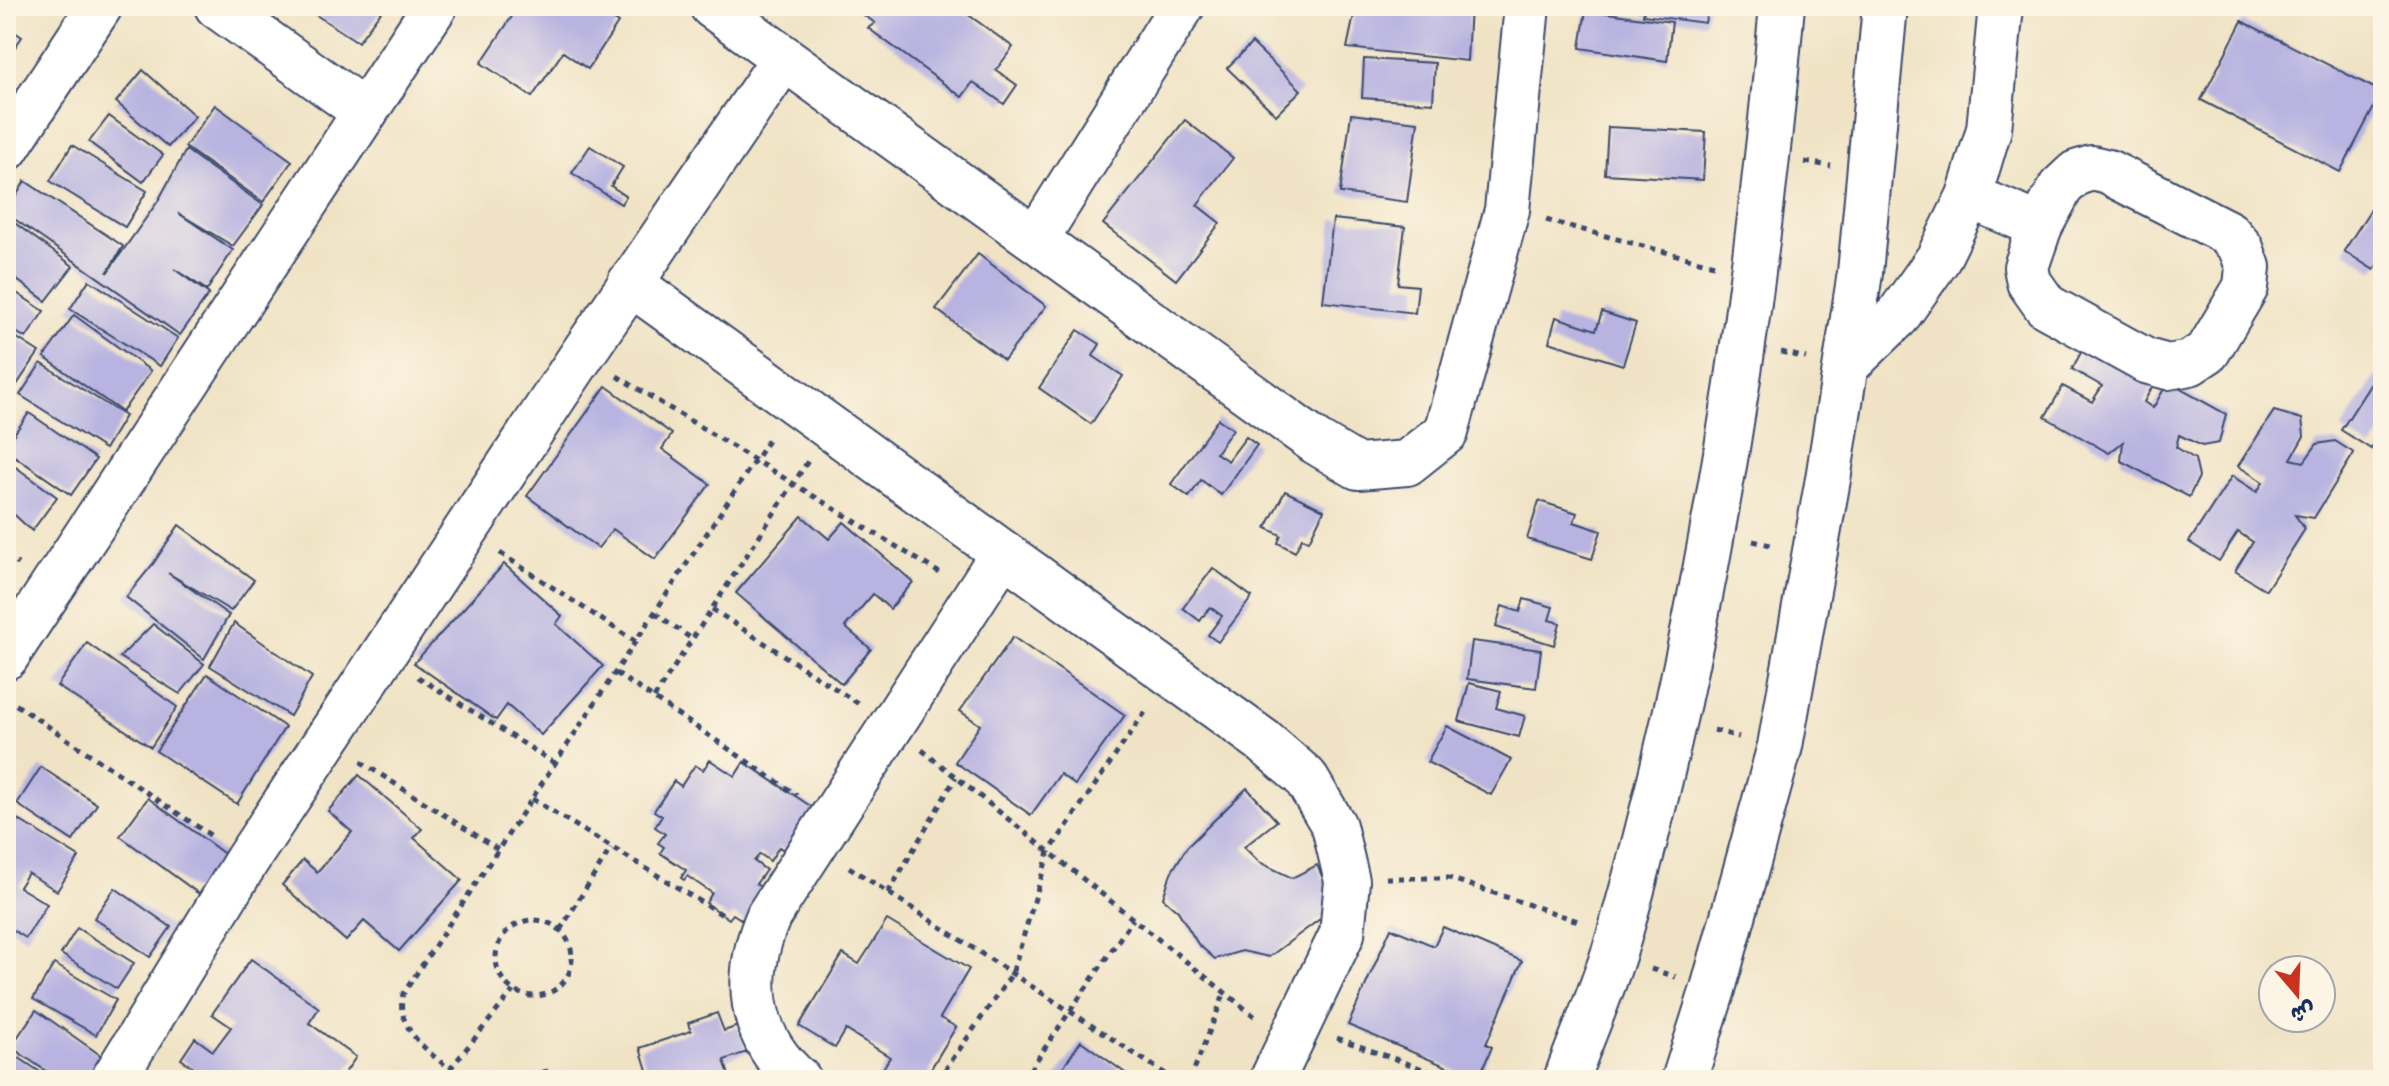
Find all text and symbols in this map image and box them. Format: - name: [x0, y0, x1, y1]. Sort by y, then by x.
- north arrow: [2257, 954, 2337, 1034]
- text: ش: [2287, 995, 2320, 1031]

